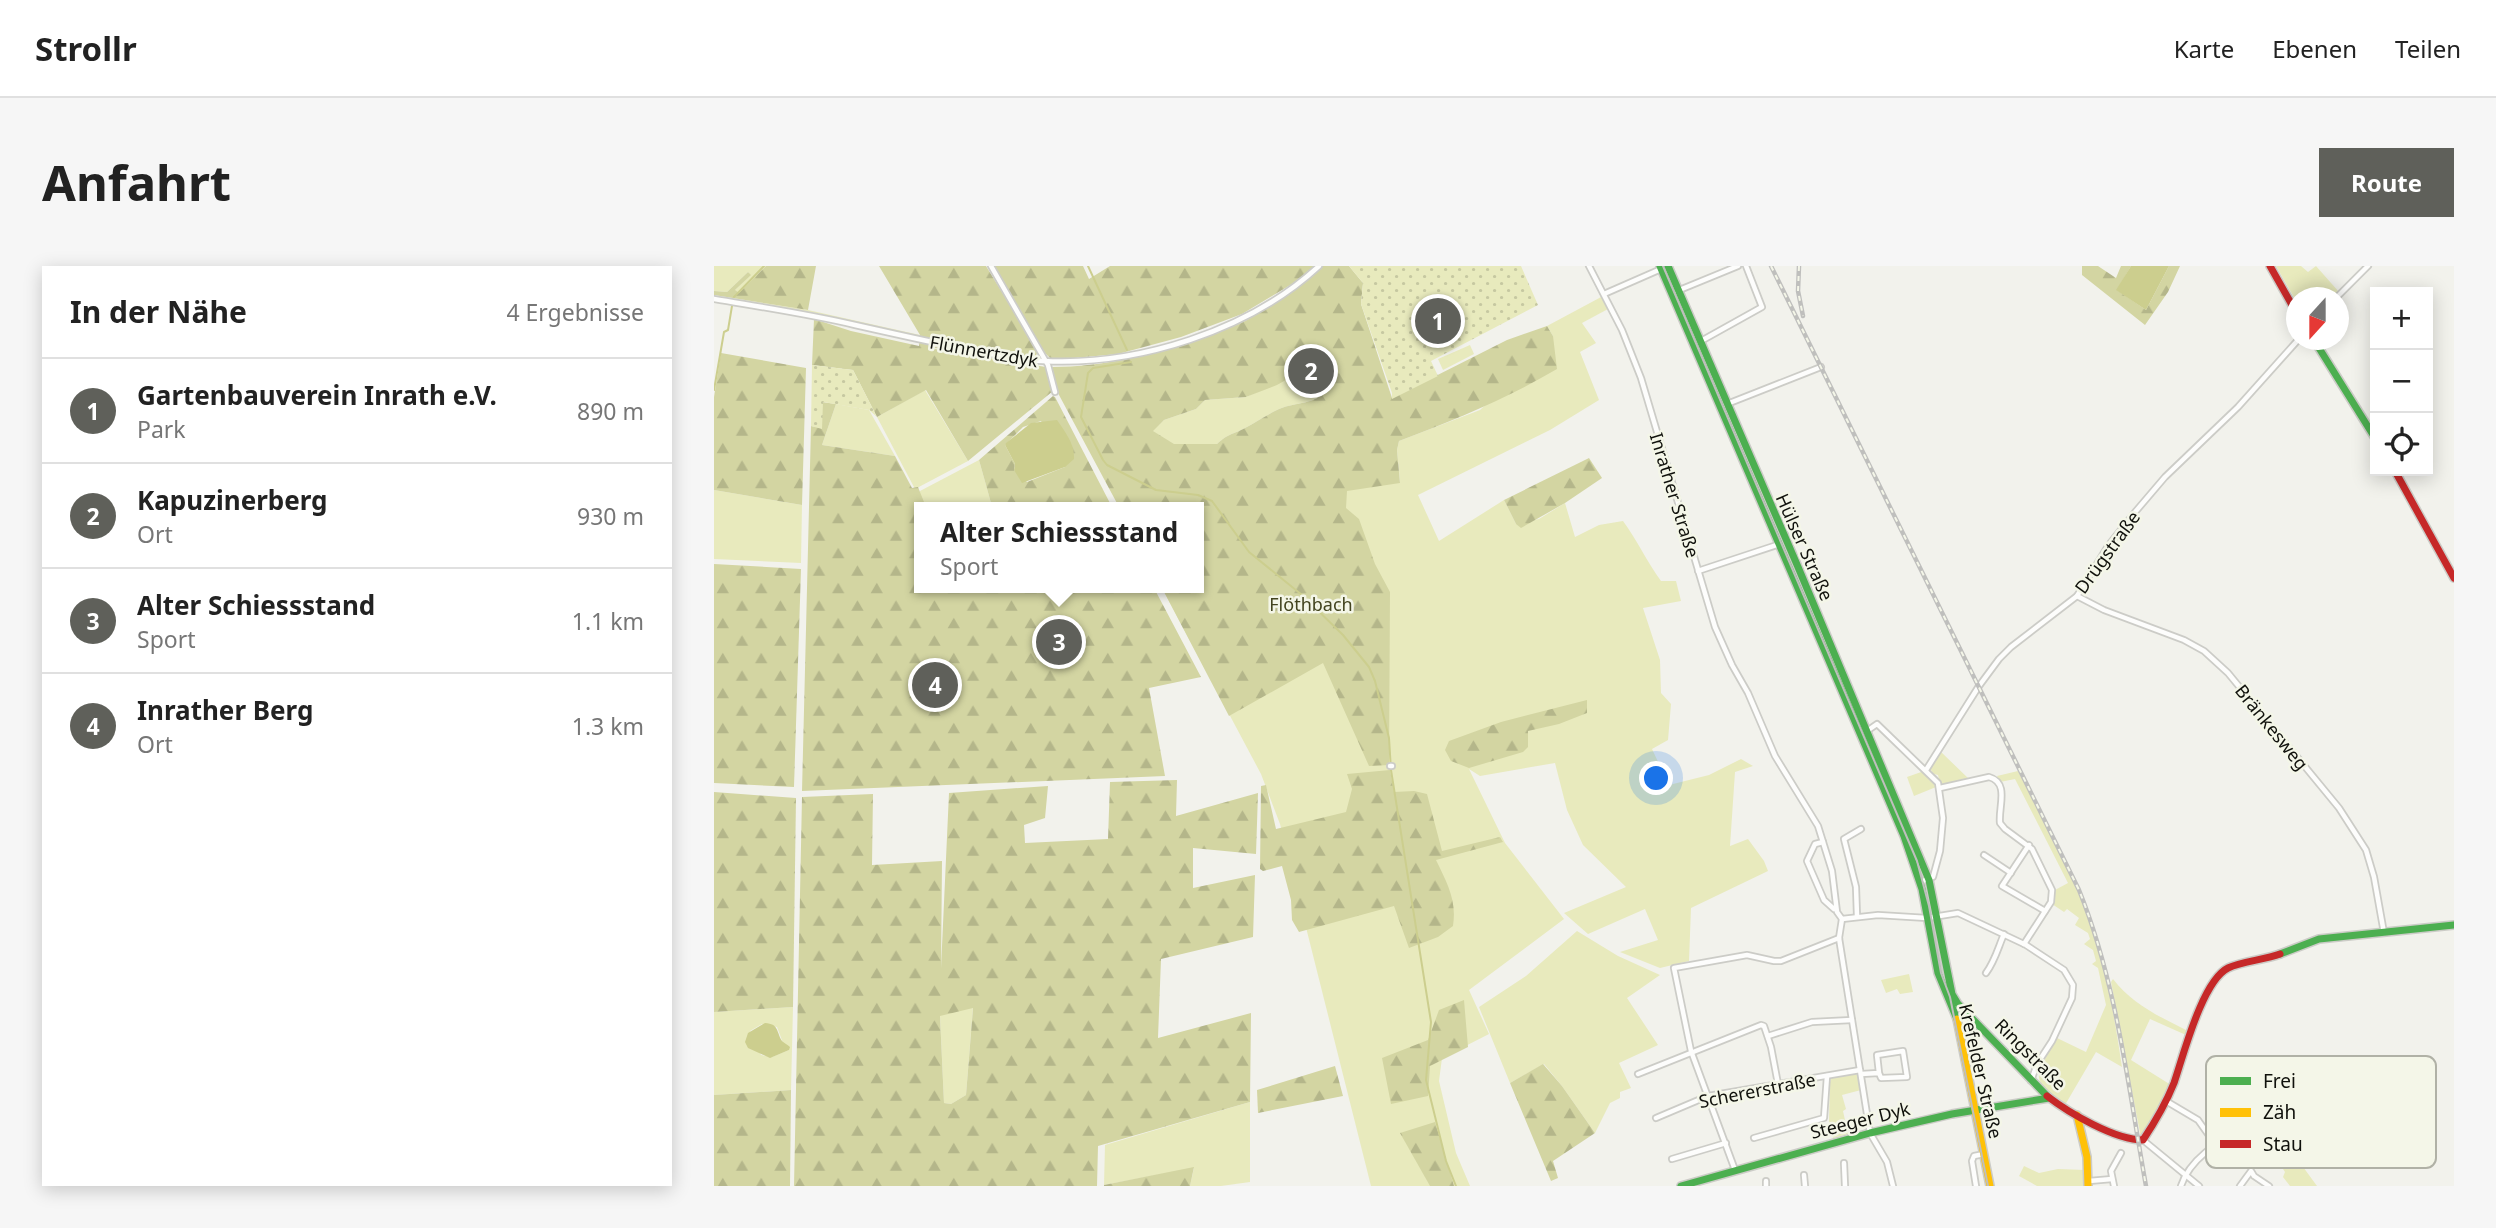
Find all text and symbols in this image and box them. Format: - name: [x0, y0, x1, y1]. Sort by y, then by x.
- text: Strollr: [35, 26, 137, 71]
- text: Karte: [2174, 32, 2234, 65]
- text: Ebenen: [2272, 32, 2357, 65]
- text: Teilen: [2395, 32, 2461, 65]
- button: Route: [2319, 148, 2454, 217]
- text: Anfahrt: [42, 149, 231, 215]
- north arrow: [2286, 287, 2349, 350]
- map controls: [2370, 287, 2433, 476]
- button: +: [2370, 287, 2433, 350]
- text: In der Nähe: [70, 291, 247, 332]
- pin: 1: [1415, 295, 1461, 347]
- text: 4 Ergebnisse: [506, 296, 644, 328]
- street label: Flünnertzdyk: [928, 330, 1041, 372]
- pin: 2: [1288, 345, 1334, 397]
- button: −: [2370, 350, 2433, 413]
- text: Gartenbauverein Inrath e.V.: [137, 377, 497, 413]
- text: 1: [86, 395, 100, 427]
- text: 890 m: [577, 395, 644, 427]
- text: Park: [137, 413, 186, 445]
- button: locate: [2370, 413, 2433, 476]
- street label: Inrather Straße: [1645, 430, 1705, 560]
- text: Kapuzinerberg: [137, 482, 328, 518]
- street label: Hülser Straße: [1771, 490, 1839, 604]
- text: 2: [86, 500, 100, 532]
- text: 930 m: [577, 500, 644, 532]
- popup: [914, 502, 1204, 593]
- street label: Drügstraße: [2069, 506, 2145, 598]
- text: Alter Schiessstand: [940, 514, 1178, 550]
- text: Ort: [137, 518, 173, 550]
- text: Sport: [940, 550, 998, 582]
- text: Alter Schiessstand: [137, 587, 375, 623]
- park label: Flöthbach: [1269, 592, 1353, 616]
- text: 3: [86, 605, 100, 637]
- text: 1.1 km: [572, 605, 644, 637]
- pin: 3: [1036, 616, 1082, 668]
- text: Sport: [137, 623, 196, 655]
- pin: 4: [912, 659, 958, 711]
- street label: Bränkesweg: [2230, 679, 2314, 775]
- text: Inrather Berg: [137, 692, 313, 728]
- text: 4: [86, 710, 100, 742]
- text: 1.3 km: [572, 710, 644, 742]
- text: Ort: [137, 728, 173, 760]
- your location: [1639, 761, 1673, 795]
- street label: Krefelder Straße: [1954, 1001, 2008, 1141]
- street label: Ringstraße: [1990, 1013, 2072, 1095]
- legend: [2206, 1056, 2436, 1168]
- street label: Schererstraße: [1697, 1067, 1817, 1113]
- text: Frei: [2263, 1068, 2296, 1094]
- street label: Steeger Dyk: [1808, 1096, 1913, 1144]
- text: Zäh: [2263, 1099, 2296, 1125]
- text: Stau: [2263, 1131, 2303, 1157]

